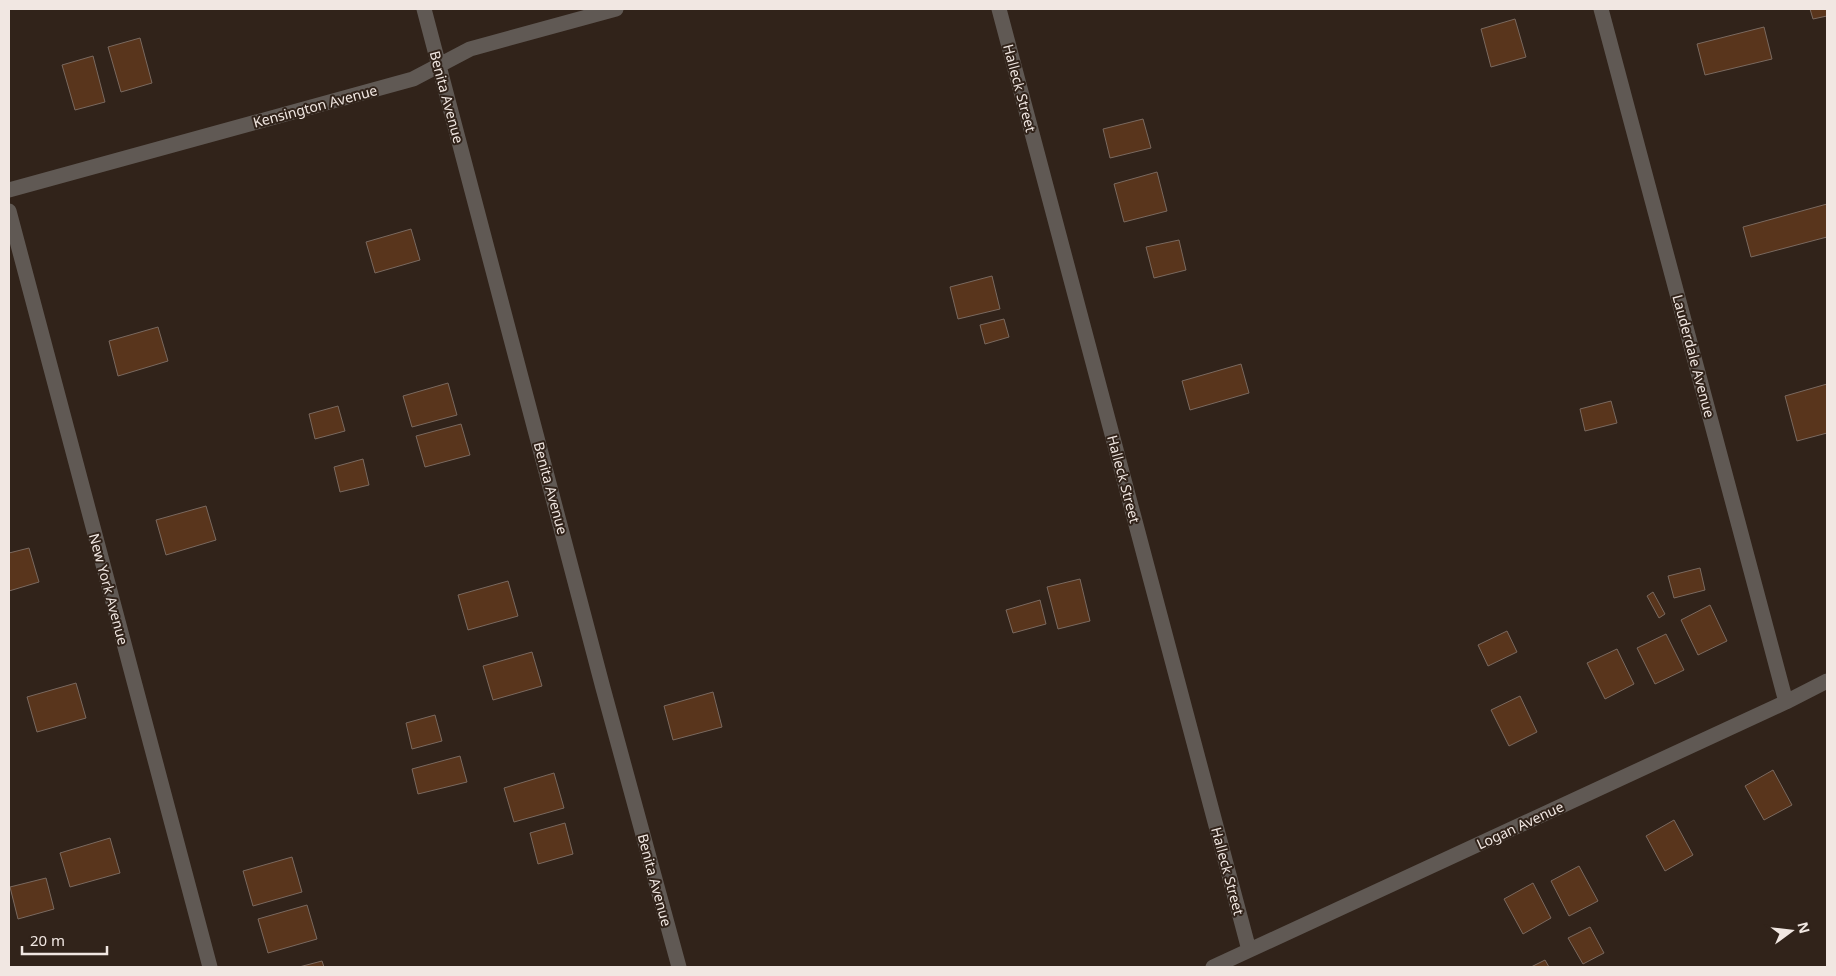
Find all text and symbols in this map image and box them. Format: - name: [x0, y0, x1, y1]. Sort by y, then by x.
- street label: Halleck Street: [999, 42, 1041, 134]
- street label: Benita Avenue: [426, 49, 468, 145]
- street label: Kensington Avenue: [251, 80, 379, 132]
- street label: Lauderdale Avenue: [1668, 292, 1720, 420]
- street label: Halleck Street: [1103, 433, 1145, 525]
- street label: Benita Avenue: [530, 440, 572, 536]
- street label: New York Avenue: [85, 531, 133, 647]
- street label: Logan Avenue: [1474, 797, 1567, 853]
- street label: Halleck Street: [1207, 825, 1249, 917]
- street label: Benita Avenue: [634, 832, 676, 928]
- north arrow: [1766, 906, 1816, 956]
- text: N: [1793, 920, 1815, 935]
- scale bar: [22, 924, 108, 956]
- text: 20 m: [30, 930, 65, 950]

